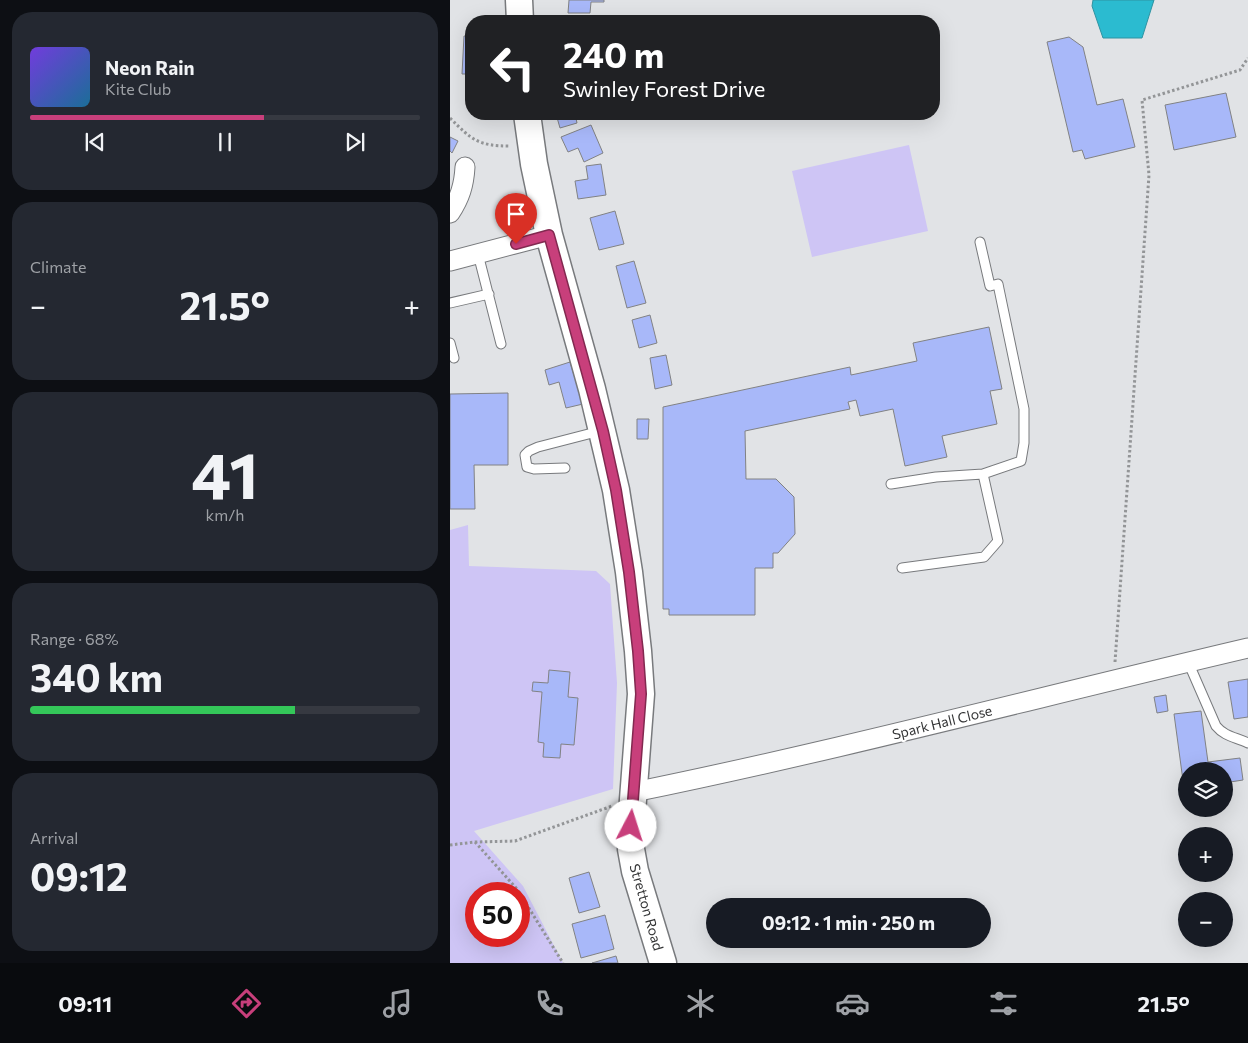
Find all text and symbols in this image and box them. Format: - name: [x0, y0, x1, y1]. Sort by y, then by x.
- text: 240 m: [563, 32, 664, 75]
- icon: left: [480, 35, 545, 100]
- text: Neon Rain: [105, 56, 195, 79]
- text: Swinley Forest Drive: [563, 75, 765, 102]
- text: Kite Club: [105, 79, 171, 98]
- icon: previous: [81, 128, 109, 156]
- icon: pause: [211, 128, 239, 156]
- icon: next: [341, 128, 369, 156]
- pin: [495, 193, 537, 244]
- icon: arrive: [502, 200, 530, 228]
- text: Climate: [30, 257, 86, 276]
- text: 21.5°: [180, 281, 270, 328]
- text: −: [30, 288, 46, 322]
- text: +: [404, 288, 420, 322]
- text: 41: [191, 433, 259, 512]
- text: km/h: [206, 505, 244, 524]
- text: Range · 68%: [30, 629, 119, 648]
- text: 340 km: [30, 653, 163, 700]
- street label: Spark Hall Close: [890, 701, 994, 743]
- map controls: [1178, 762, 1233, 947]
- button: layers: [1178, 762, 1233, 817]
- position arrow: [604, 799, 656, 851]
- button: +: [1178, 827, 1233, 882]
- text: Arrival: [30, 828, 78, 847]
- text: 09:12: [30, 852, 128, 899]
- street label: Stretton Road: [626, 862, 668, 952]
- speed limit sign: 50: [465, 882, 530, 947]
- button: −: [1178, 892, 1233, 947]
- text: 09:12 · 1 min · 250 m: [762, 911, 935, 934]
- icon: directions: [229, 986, 264, 1021]
- icon: music: [380, 986, 415, 1021]
- icon: phone: [532, 986, 567, 1021]
- icon: climate: [683, 986, 718, 1021]
- icon: car: [835, 986, 870, 1021]
- icon: filters: [986, 986, 1021, 1021]
- text: 09:11: [58, 990, 112, 1017]
- text: 21.5°: [1137, 990, 1190, 1017]

